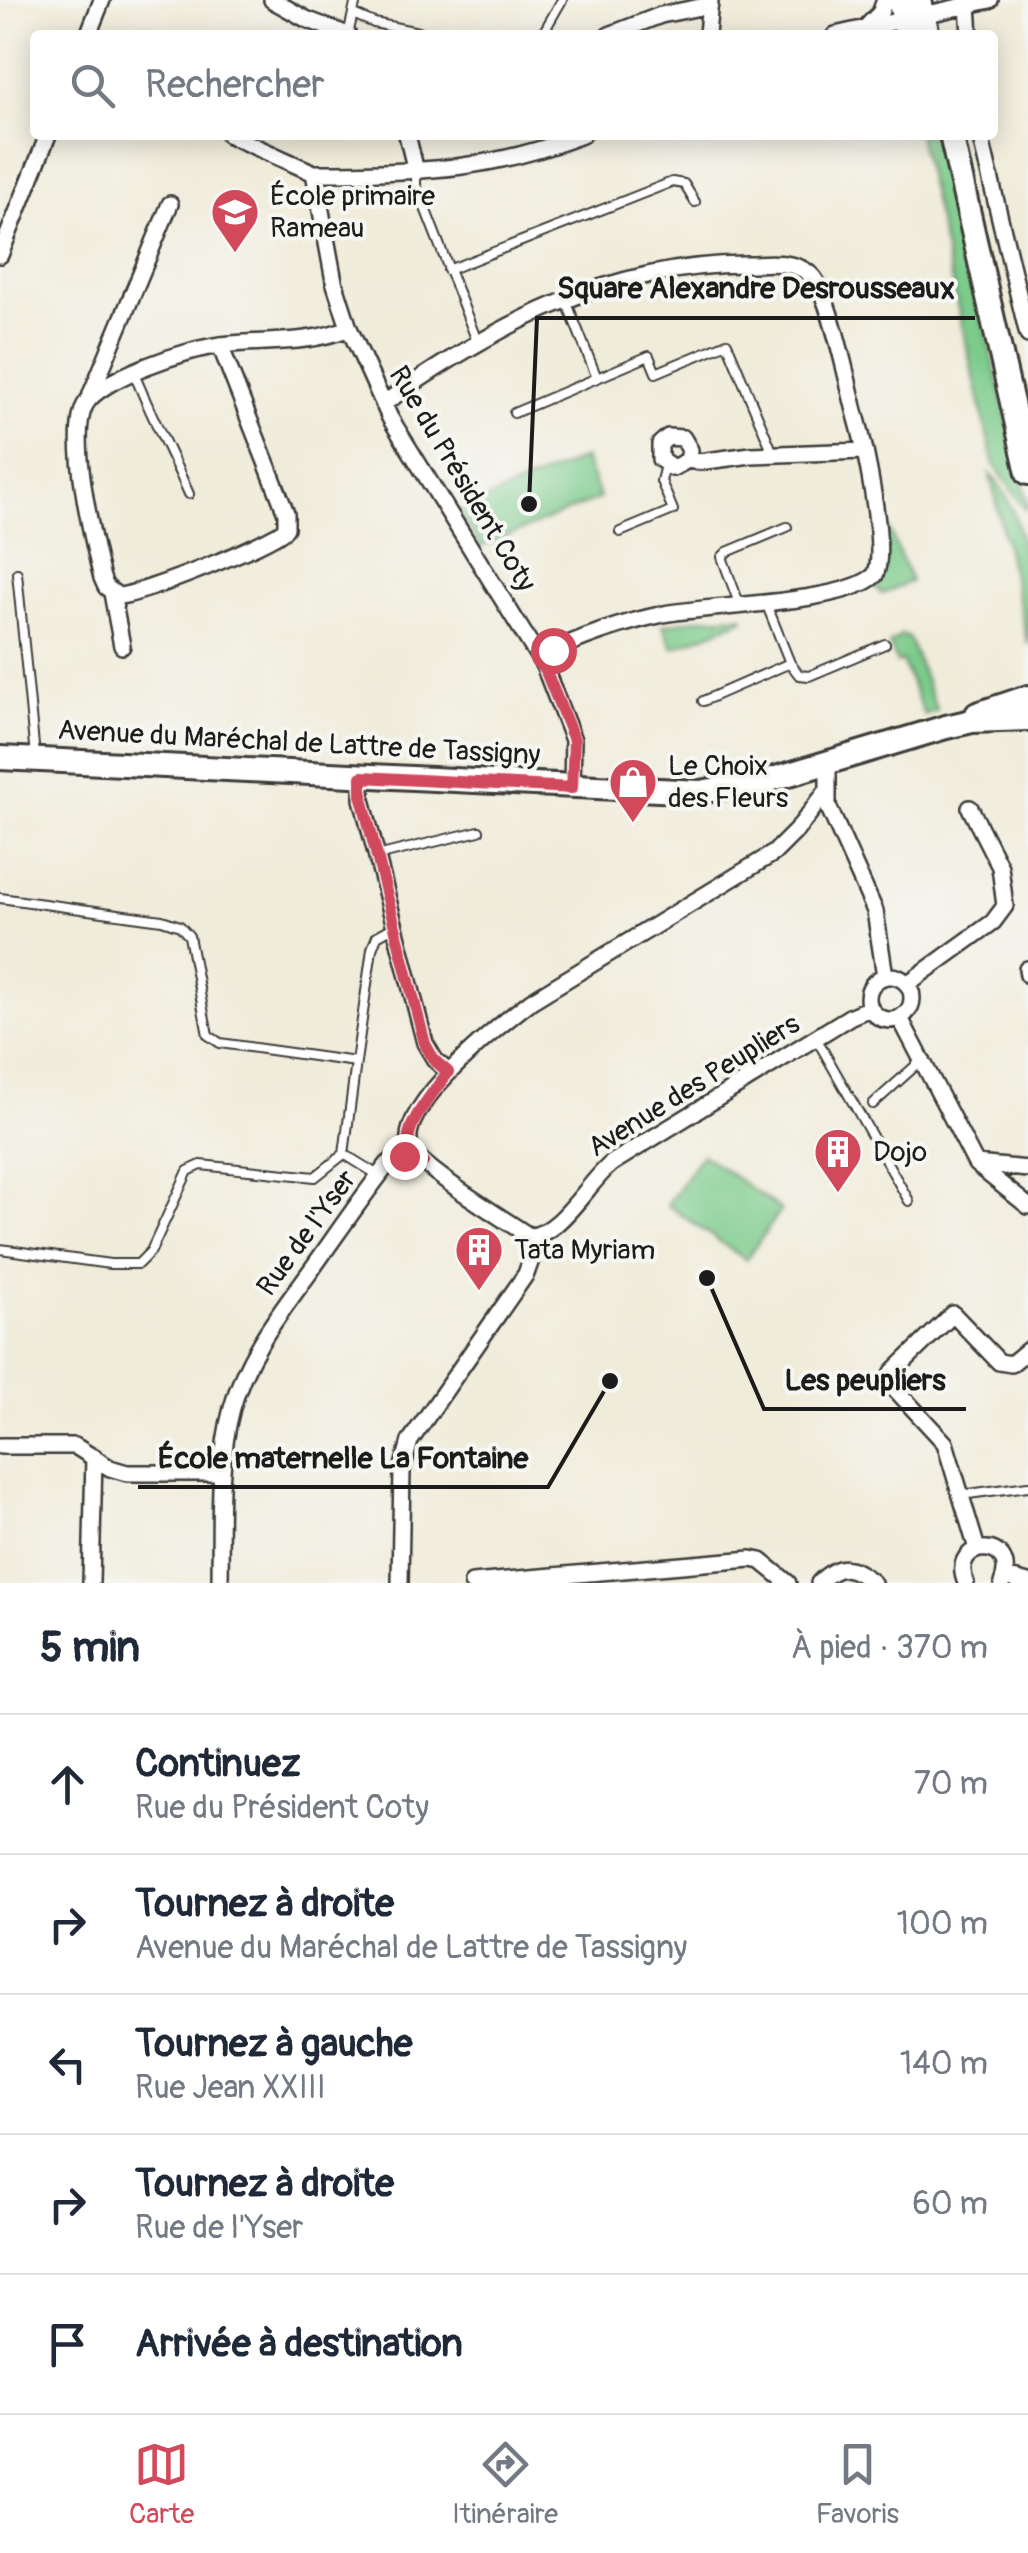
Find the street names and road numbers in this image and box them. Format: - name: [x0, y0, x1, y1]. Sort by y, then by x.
- street label: Rue du Président Coty: [381, 360, 543, 598]
- street label: Avenue du Maréchal de Lattre de Tassigny: [57, 713, 541, 773]
- street label: Avenue des Peupliers: [582, 1007, 807, 1165]
- street label: Rue de l'Yser: [250, 1163, 364, 1303]

